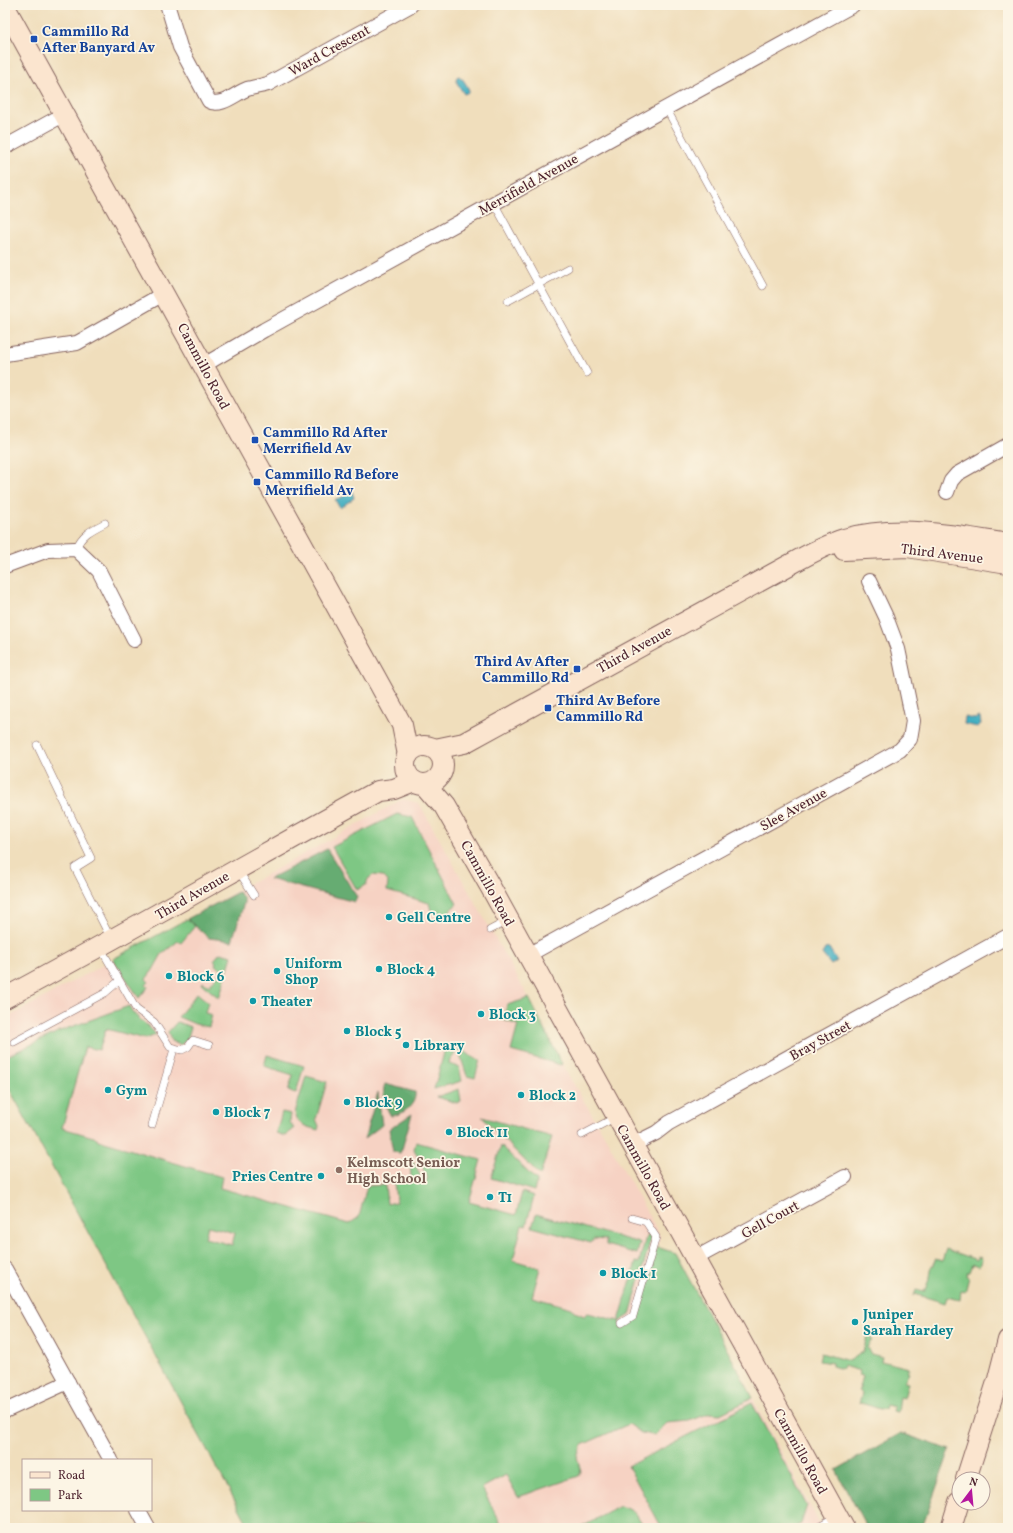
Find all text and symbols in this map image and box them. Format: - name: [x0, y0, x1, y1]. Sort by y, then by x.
- street label: Ward Crescent: [286, 21, 374, 82]
- place label: Cammillo Rd After Banyard Av: [42, 23, 155, 58]
- marker: Cammillo Rd After Banyard Av: [29, 34, 39, 44]
- street label: Merrifield Avenue: [475, 150, 582, 221]
- street label: Cammillo Road: [172, 320, 233, 413]
- place label: Cammillo Rd After Merrifield Av: [263, 424, 388, 459]
- marker: Cammillo Rd After Merrifield Av: [250, 435, 260, 445]
- place label: Cammillo Rd Before Merrifield Av: [265, 466, 399, 501]
- marker: Cammillo Rd Before Merrifield Av: [252, 477, 262, 487]
- street label: Third Avenue: [900, 540, 984, 569]
- street label: Third Avenue: [594, 622, 676, 679]
- place label: Third Av After Cammillo Rd: [474, 653, 569, 688]
- marker: Third Av After Cammillo Rd: [572, 664, 582, 674]
- place label: Third Av Before Cammillo Rd: [556, 692, 660, 727]
- marker: Third Av Before Cammillo Rd: [543, 703, 553, 713]
- street label: Slee Avenue: [757, 784, 831, 837]
- street label: Cammillo Road: [455, 837, 518, 930]
- street label: Third Avenue: [152, 867, 234, 925]
- place label: Gell Centre: [397, 909, 471, 928]
- marker: Gell Centre: [384, 912, 394, 922]
- place label: Uniform Shop: [285, 955, 343, 990]
- place label: Block 4: [387, 961, 436, 980]
- marker: Block 4: [374, 964, 384, 974]
- marker: Uniform Shop: [272, 966, 282, 976]
- place label: Block 6: [177, 968, 225, 987]
- marker: Block 6: [164, 971, 174, 981]
- place label: Theater: [261, 993, 313, 1012]
- marker: Theater: [248, 996, 258, 1006]
- place label: Block 3: [489, 1006, 536, 1025]
- marker: Block 3: [476, 1009, 486, 1019]
- street label: Bray Street: [786, 1017, 855, 1066]
- place label: Block 5: [355, 1023, 402, 1042]
- marker: Block 5: [342, 1026, 352, 1036]
- place label: Library: [414, 1037, 465, 1056]
- marker: Library: [401, 1040, 411, 1050]
- place label: Gym: [116, 1082, 148, 1101]
- marker: Gym: [103, 1085, 113, 1095]
- place label: Block 2: [529, 1087, 576, 1106]
- marker: Block 2: [516, 1090, 526, 1100]
- place label: Block 9: [355, 1094, 403, 1113]
- marker: Block 9: [342, 1097, 352, 1107]
- place label: Block 7: [224, 1104, 271, 1123]
- marker: Block 7: [211, 1107, 221, 1117]
- street label: Cammillo Road: [611, 1121, 674, 1214]
- place label: Block 11: [457, 1124, 508, 1143]
- marker: Block 11: [444, 1127, 454, 1137]
- place label: Kelmscott Senior High School: [347, 1154, 460, 1189]
- marker: Kelmscott Senior High School: [334, 1165, 344, 1175]
- place label: Pries Centre: [232, 1168, 313, 1187]
- marker: Pries Centre: [316, 1171, 326, 1181]
- place label: T1: [498, 1189, 512, 1208]
- marker: T1: [485, 1192, 495, 1202]
- street label: Gell Court: [738, 1197, 803, 1244]
- place label: Block 1: [611, 1265, 656, 1284]
- marker: Block 1: [598, 1268, 608, 1278]
- place label: Juniper Sarah Hardey: [862, 1306, 953, 1341]
- marker: Juniper Sarah Hardey: [850, 1317, 860, 1327]
- street label: Cammillo Road: [768, 1405, 831, 1498]
- legend: [22, 1459, 152, 1511]
- text: Road: [58, 1468, 85, 1484]
- north arrow: [951, 1471, 991, 1511]
- text: N: [967, 1475, 979, 1491]
- text: Park: [58, 1488, 83, 1504]

